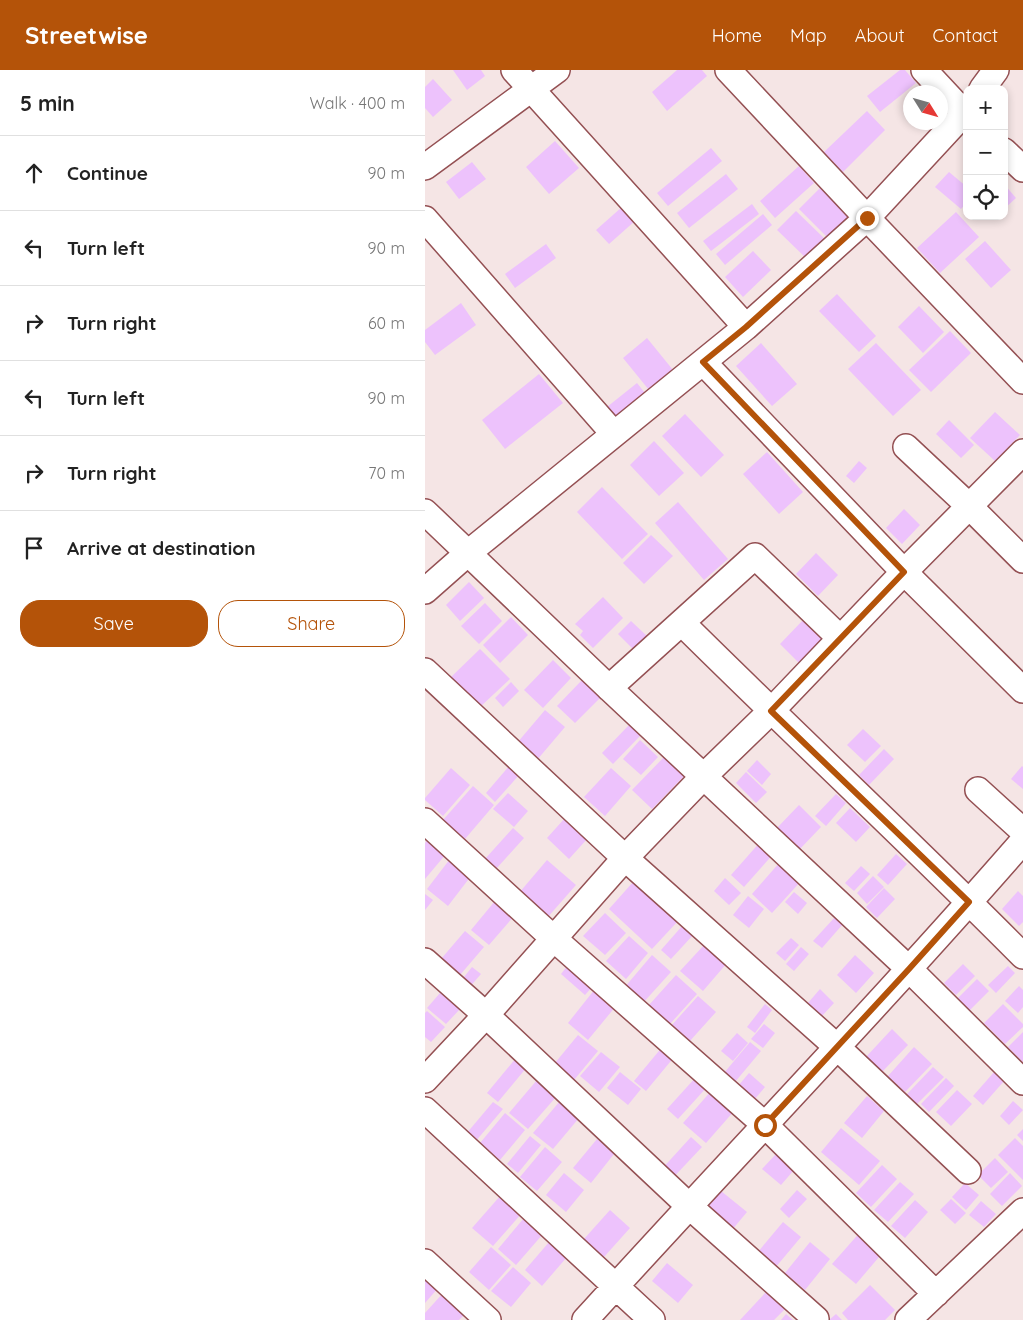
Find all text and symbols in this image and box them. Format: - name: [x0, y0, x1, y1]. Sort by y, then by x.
- text: Streetwise: [25, 20, 148, 50]
- text: Home: [712, 24, 762, 47]
- text: Map: [790, 24, 827, 47]
- text: About: [855, 24, 905, 47]
- text: Contact: [933, 24, 998, 47]
- north arrow: [903, 85, 948, 130]
- map controls: [963, 85, 1008, 220]
- button: +: [963, 85, 1008, 130]
- text: 5 min: [20, 90, 75, 116]
- text: Walk · 400 m: [309, 93, 405, 113]
- button: −: [963, 130, 1008, 175]
- icon: ahead: [20, 159, 48, 187]
- text: Continue: [67, 161, 148, 185]
- text: 90 m: [368, 163, 405, 183]
- button: locate: [963, 175, 1008, 220]
- route end: [856, 207, 879, 230]
- icon: left: [20, 234, 48, 262]
- text: Turn left: [67, 236, 145, 260]
- text: 90 m: [368, 238, 405, 258]
- icon: right: [20, 309, 48, 337]
- text: Turn right: [67, 311, 156, 335]
- text: 60 m: [368, 313, 405, 333]
- icon: left: [20, 384, 48, 412]
- text: Turn left: [67, 386, 145, 410]
- text: 90 m: [368, 388, 405, 408]
- icon: right: [20, 459, 48, 487]
- text: Turn right: [67, 461, 156, 485]
- text: 70 m: [368, 463, 405, 483]
- icon: arrive: [20, 534, 48, 562]
- text: Arrive at destination: [67, 536, 256, 560]
- button: Save: [20, 600, 208, 647]
- button: Share: [218, 600, 405, 647]
- route start: [754, 1114, 777, 1137]

